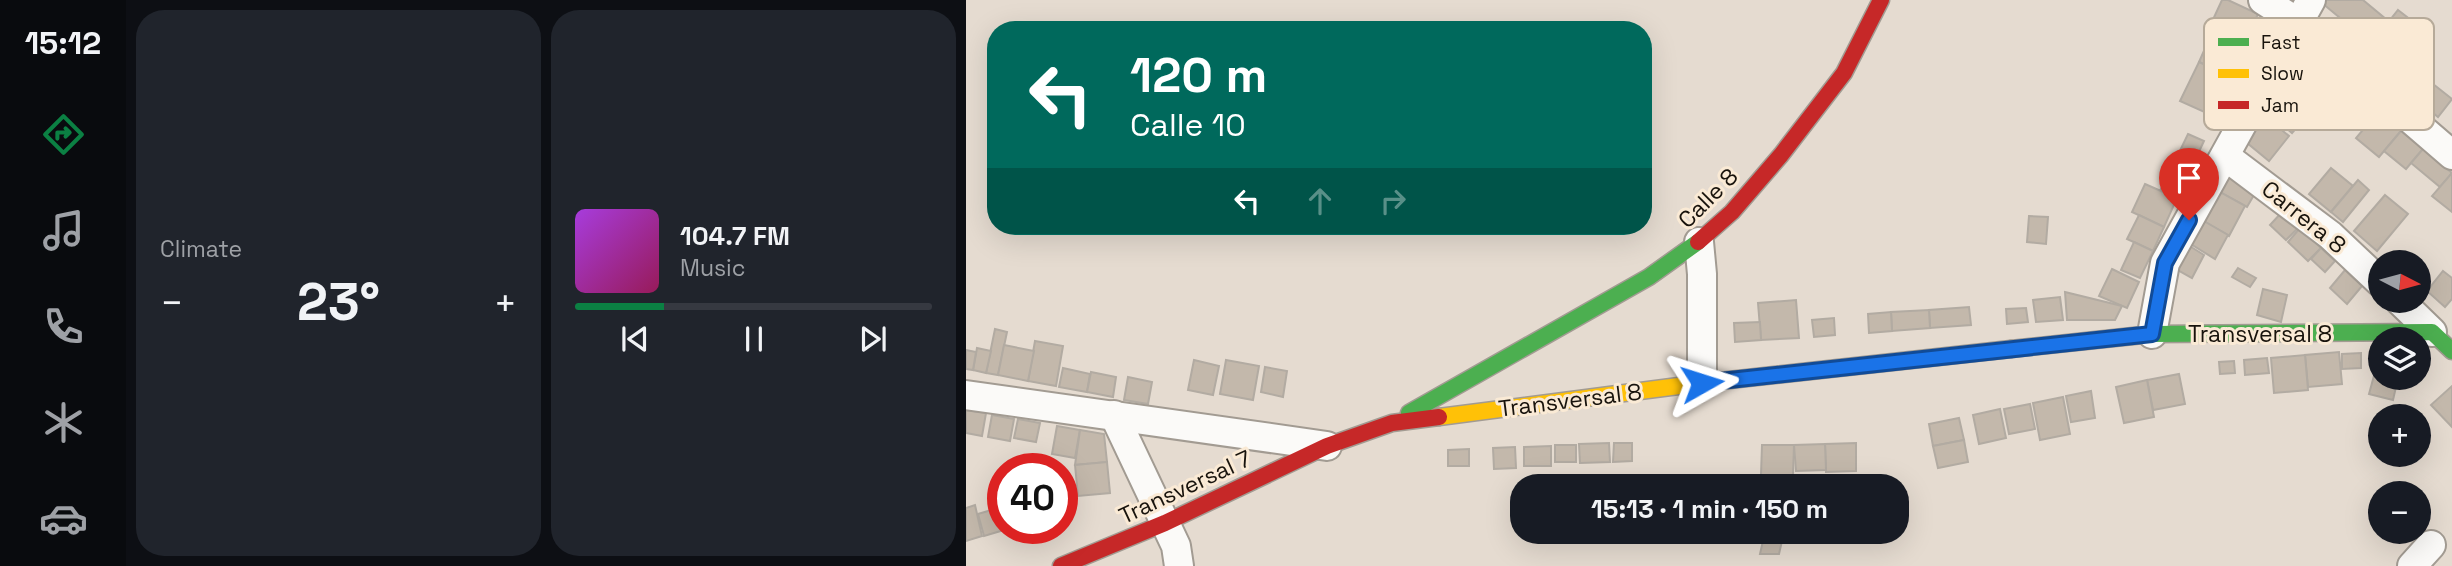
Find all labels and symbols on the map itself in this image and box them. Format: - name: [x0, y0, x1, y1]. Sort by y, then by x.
- legend: [2204, 18, 2434, 130]
- text: Fast: [2261, 30, 2301, 55]
- text: Slow: [2261, 61, 2304, 86]
- text: Jam: [2261, 93, 2299, 118]
- pin: [2159, 148, 2219, 220]
- street label: Calle 8: [1672, 162, 1744, 234]
- street label: Carrera 8: [2256, 174, 2352, 260]
- north arrow: [2368, 250, 2431, 313]
- street label: Transversal 8: [2188, 319, 2332, 349]
- position arrow: [1665, 346, 1739, 420]
- street label: Transversal 8: [1497, 376, 1643, 424]
- street label: Transversal 7: [1114, 443, 1256, 531]
- speed limit sign: 40: [987, 453, 1078, 544]

